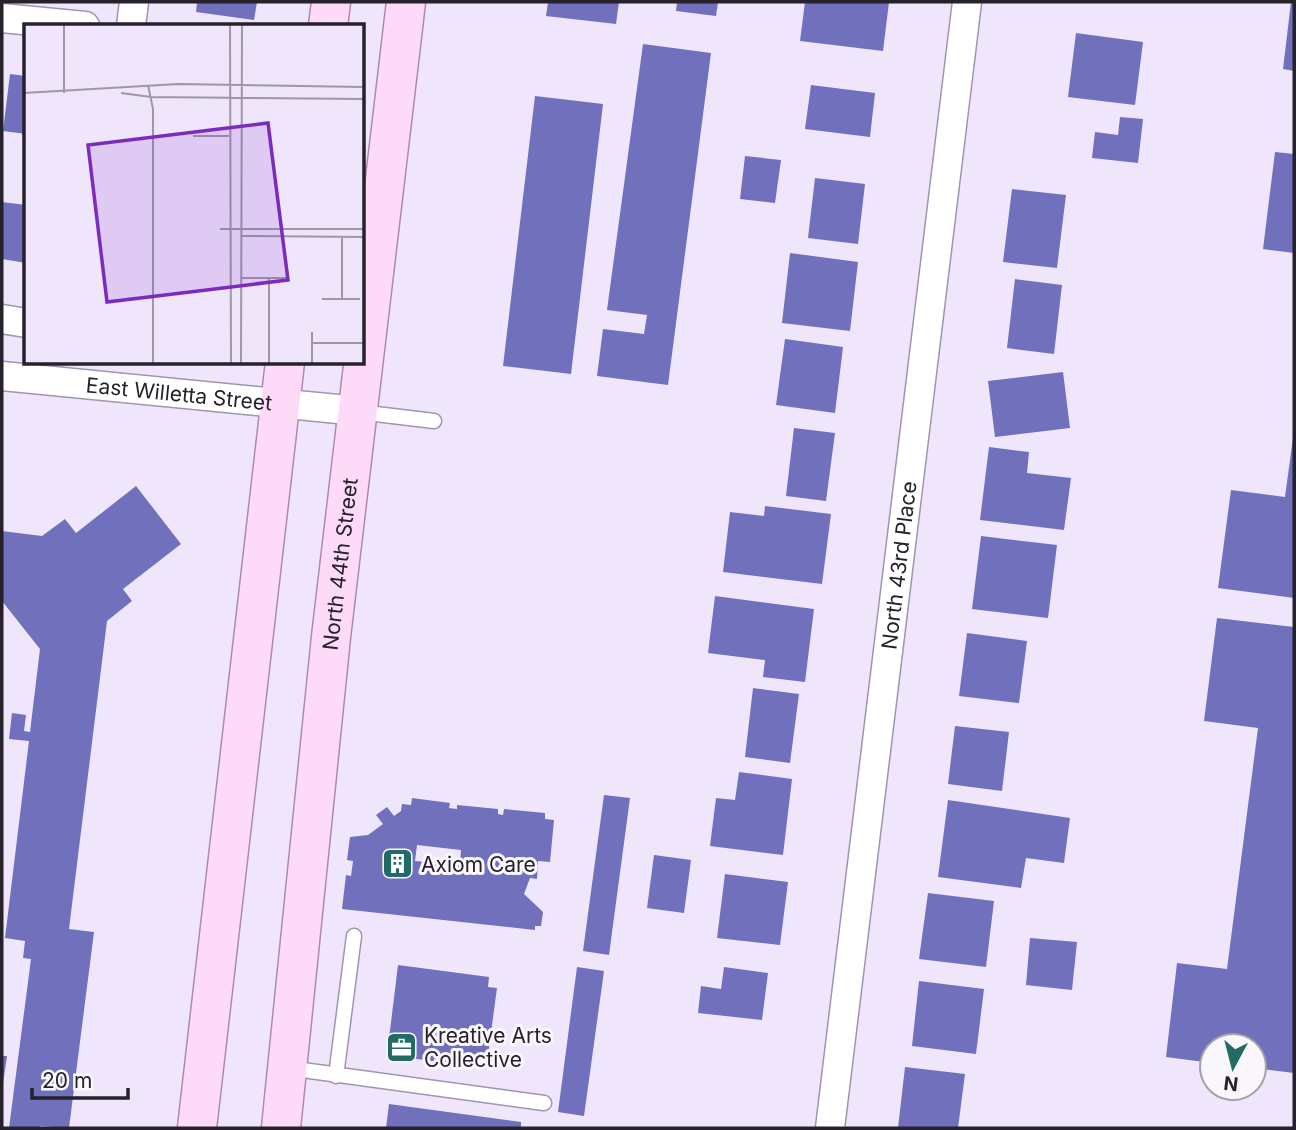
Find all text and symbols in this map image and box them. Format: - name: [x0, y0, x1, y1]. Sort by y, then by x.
- inset map: [24, 24, 364, 364]
- street label: East Willetta Street: [85, 372, 273, 415]
- street label: North 44th Street: [317, 476, 362, 651]
- street label: North 43rd Place: [876, 480, 921, 651]
- building icon: Axiom Care: [381, 847, 415, 881]
- place label: Axiom Care: [421, 852, 536, 877]
- place label: Kreative Arts Collective: [424, 1023, 552, 1072]
- office icon: Kreative Arts Collective: [384, 1030, 418, 1064]
- north arrow: [1198, 1032, 1268, 1102]
- scale bar: [32, 1056, 128, 1100]
- text: 20 m: [42, 1068, 92, 1093]
- text: N: [1222, 1071, 1240, 1096]

